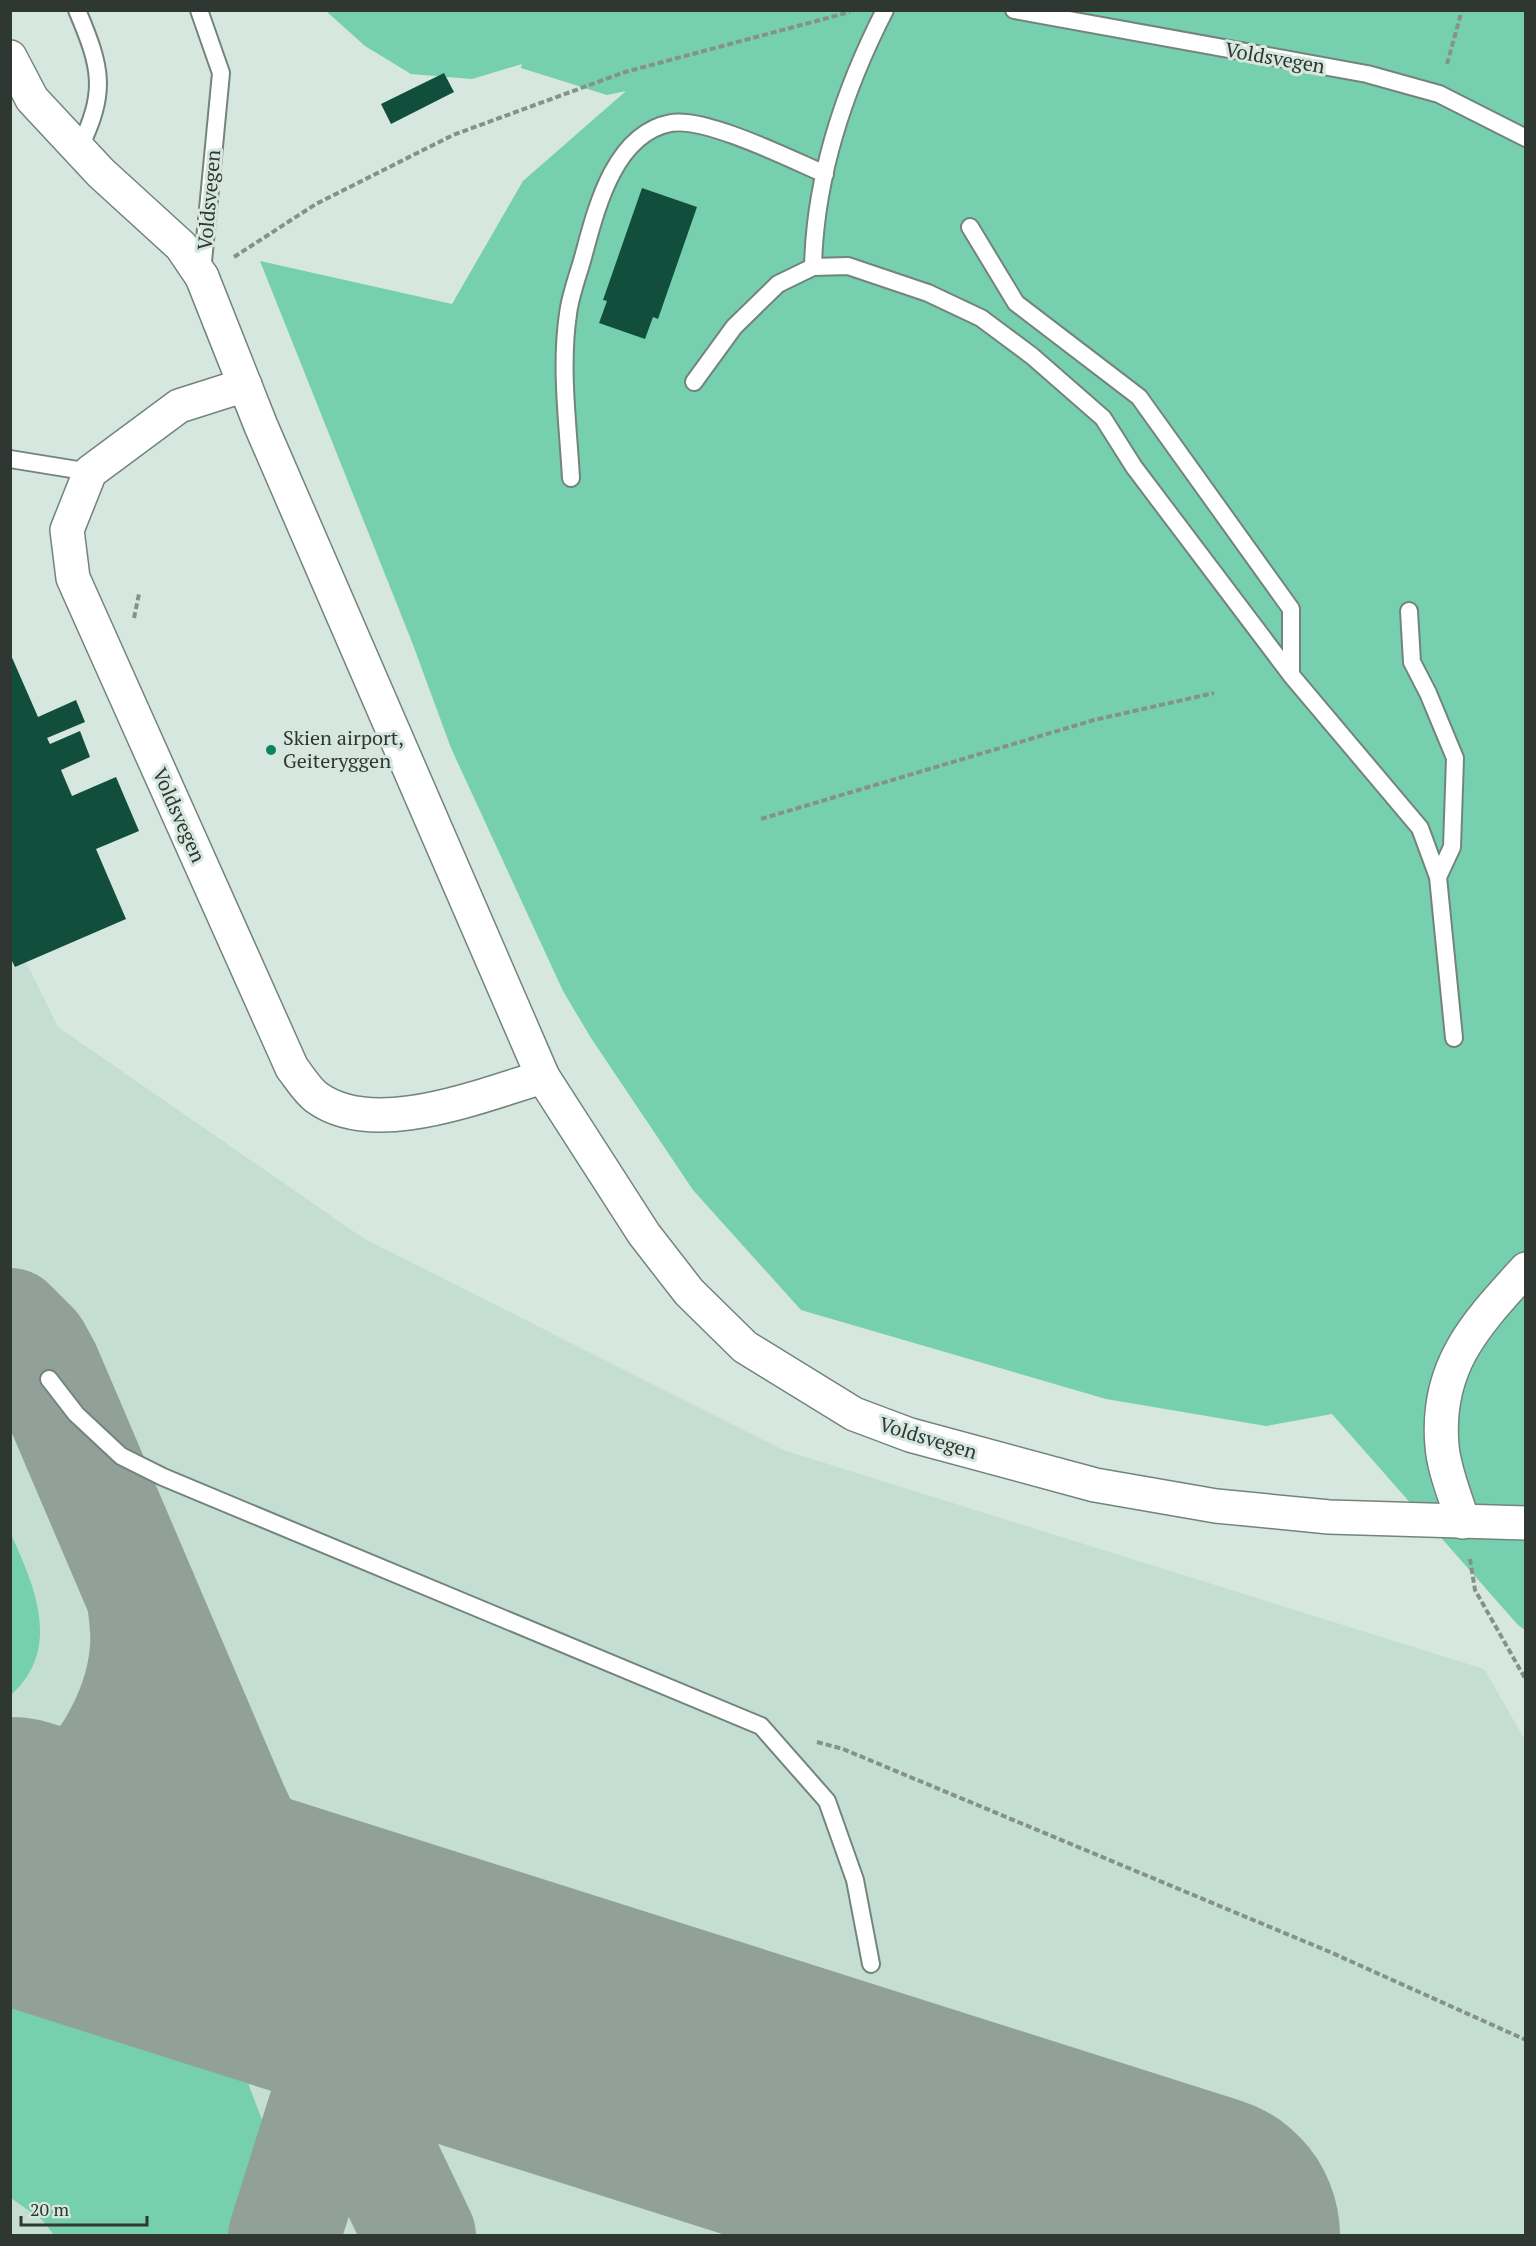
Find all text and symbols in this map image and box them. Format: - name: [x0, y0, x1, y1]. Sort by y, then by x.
- street label: Voldsvegen: [1223, 35, 1327, 80]
- street label: Voldsvegen: [191, 148, 226, 251]
- place label: Skien airport, Geiteryggen: [283, 724, 404, 774]
- marker: Skien airport, Geiteryggen: [264, 743, 278, 757]
- street label: Voldsvegen: [147, 763, 212, 867]
- street label: Voldsvegen: [876, 1410, 981, 1465]
- scale bar: [21, 2189, 147, 2227]
- text: 20 m: [30, 2197, 70, 2221]

